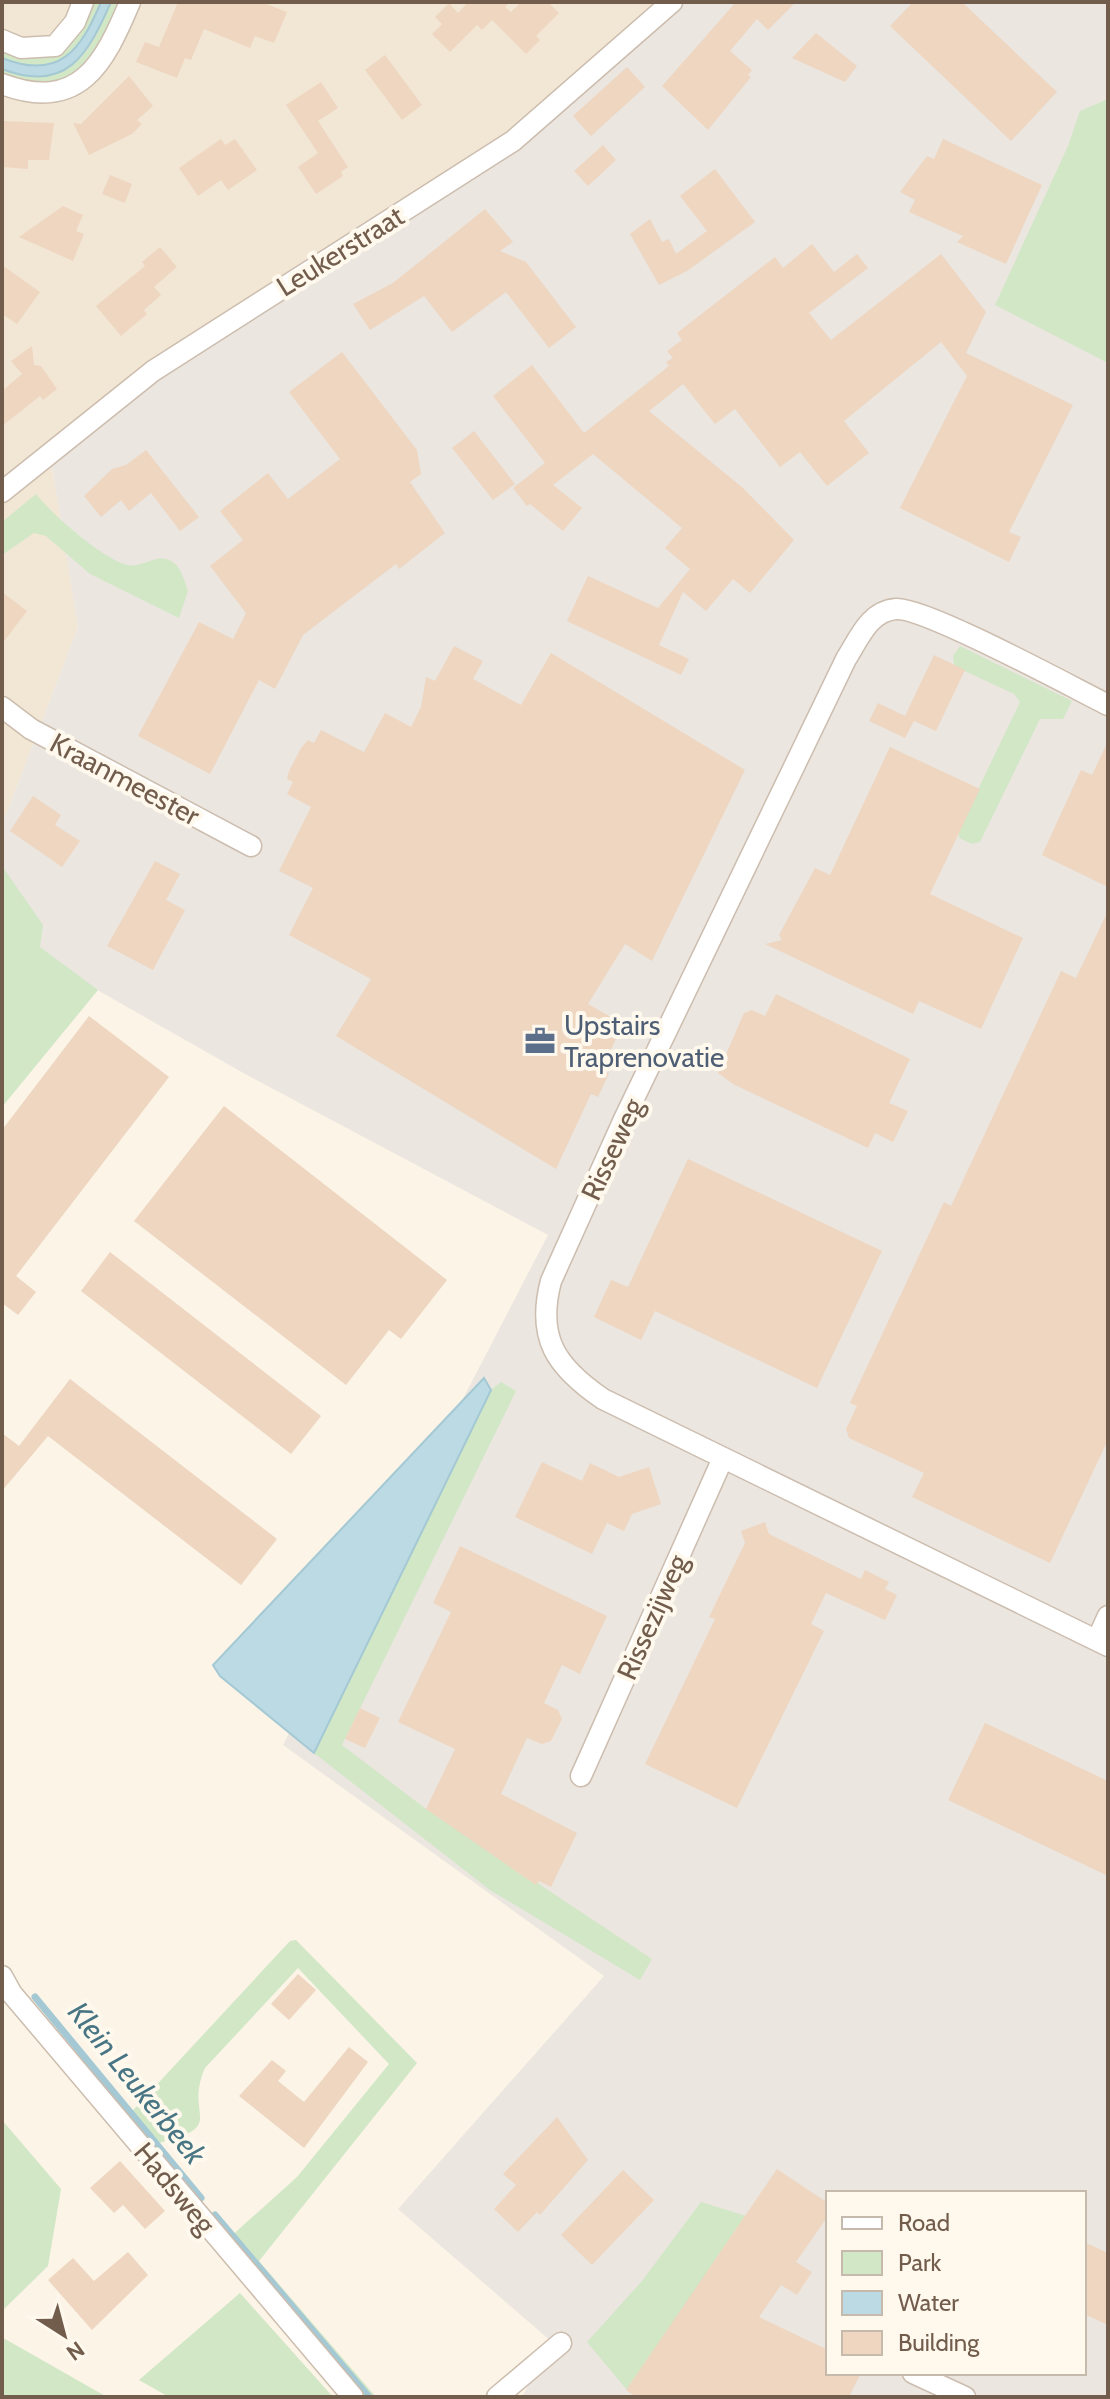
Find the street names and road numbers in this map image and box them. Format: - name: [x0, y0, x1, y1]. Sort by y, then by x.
- street label: Leukerstraat: [270, 199, 410, 303]
- street label: Kraanmeester: [44, 725, 206, 833]
- street label: Risseweg: [574, 1092, 651, 1205]
- street label: Rissezijweg: [609, 1548, 695, 1685]
- street label: Hadsweg: [127, 2136, 224, 2241]

